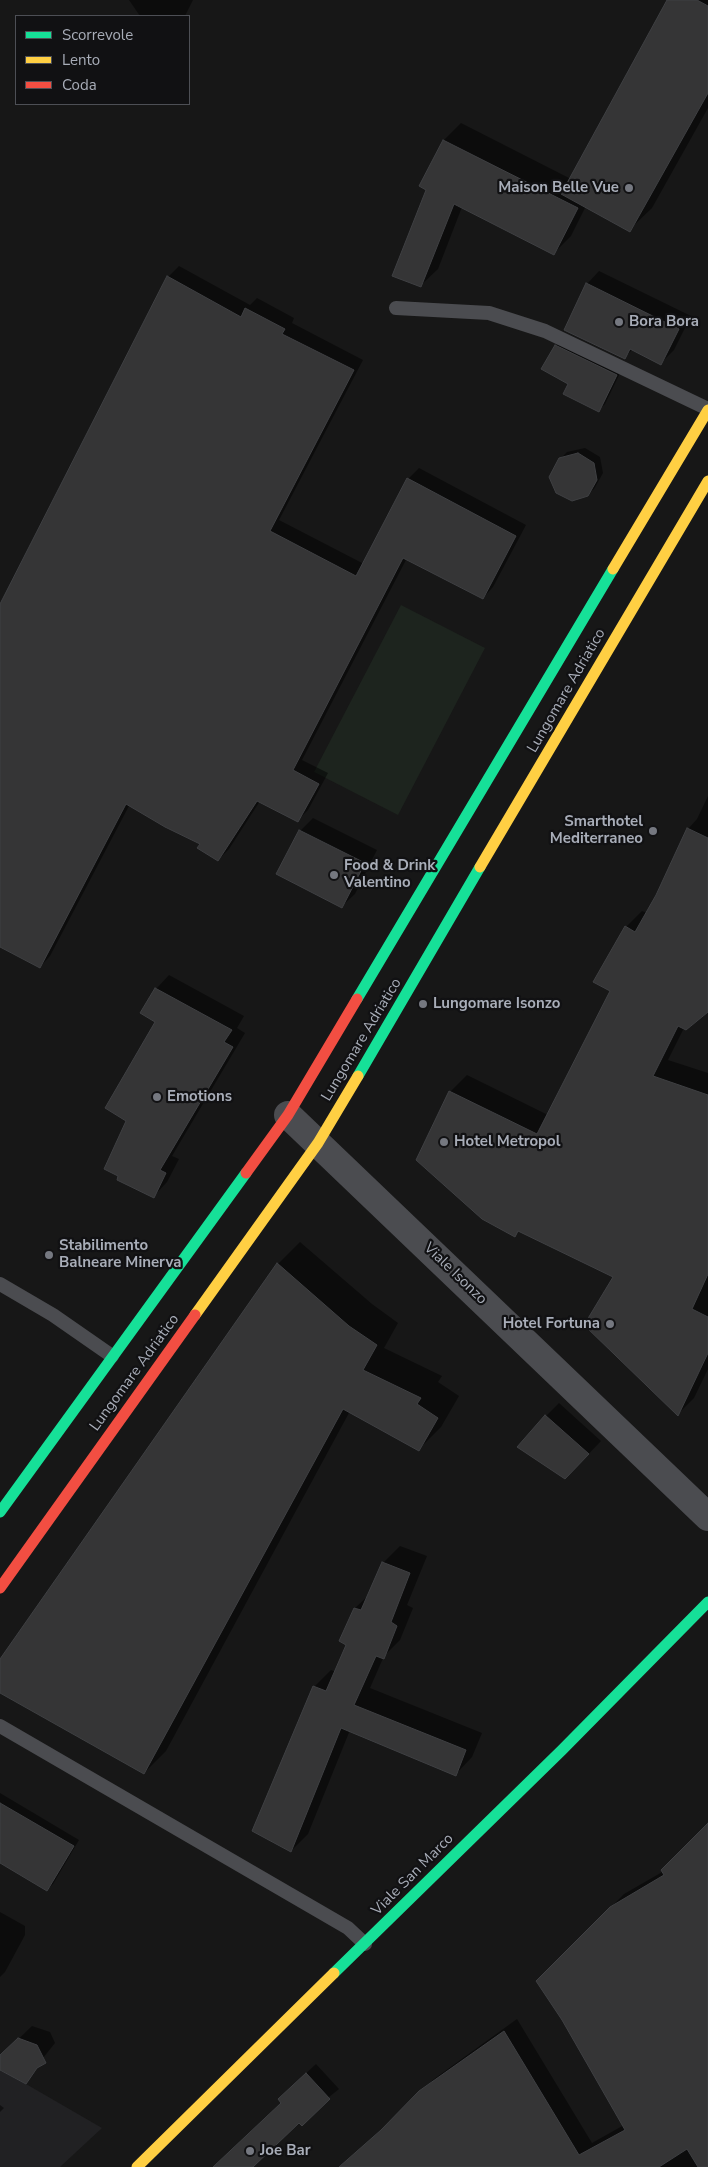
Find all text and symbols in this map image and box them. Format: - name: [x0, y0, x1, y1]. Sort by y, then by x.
- legend: [15, 15, 190, 105]
- text: Scorrevole: [62, 25, 133, 45]
- text: Lento: [62, 50, 100, 70]
- text: Coda: [62, 75, 97, 95]
- place label: Maison Belle Vue: [498, 179, 619, 197]
- marker: Maison Belle Vue: [623, 182, 635, 194]
- place label: Bora Bora: [629, 313, 699, 331]
- marker: Bora Bora: [613, 316, 625, 328]
- street label: Lungomare Adriatico: [524, 626, 610, 756]
- place label: Smarthotel Mediterraneo: [550, 813, 643, 848]
- marker: Smarthotel Mediterraneo: [647, 825, 659, 837]
- place label: Food & Drink Valentino: [344, 857, 435, 892]
- marker: Food & Drink Valentino: [328, 869, 340, 881]
- street label: Lungomare Adriatico: [318, 975, 406, 1105]
- place label: Lungomare Isonzo: [433, 995, 560, 1013]
- marker: Lungomare Isonzo: [417, 998, 429, 1010]
- place label: Emotions: [167, 1088, 232, 1106]
- marker: Emotions: [151, 1091, 163, 1103]
- place label: Hotel Metropol: [454, 1133, 561, 1151]
- marker: Hotel Metropol: [438, 1136, 450, 1148]
- place label: Stabilimento Balneare Minerva: [59, 1237, 181, 1272]
- street label: Viale Isonzo: [420, 1239, 490, 1309]
- marker: Stabilimento Balneare Minerva: [43, 1249, 55, 1261]
- street label: Lungomare Adriatico: [87, 1311, 183, 1435]
- place label: Hotel Fortuna: [503, 1315, 600, 1333]
- marker: Hotel Fortuna: [604, 1318, 616, 1330]
- street label: Viale San Marco: [368, 1830, 458, 1920]
- place label: Joe Bar: [260, 2142, 311, 2160]
- marker: Joe Bar: [244, 2145, 256, 2157]

